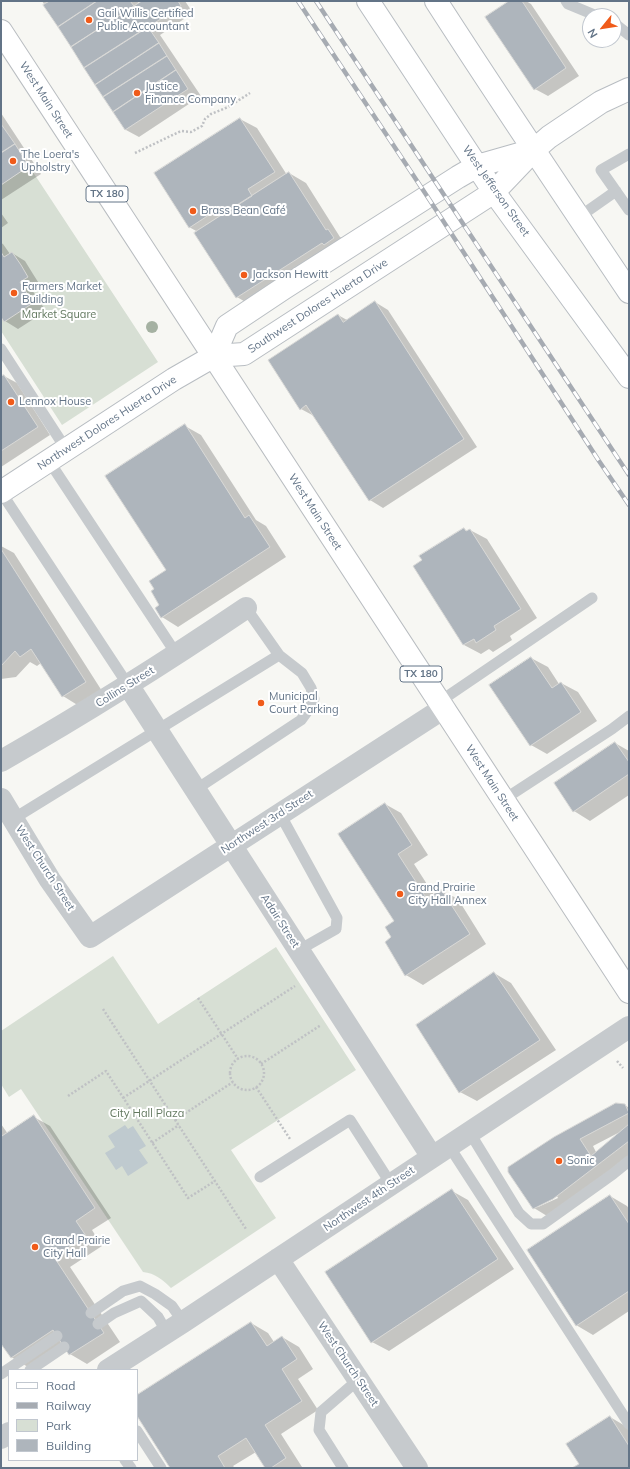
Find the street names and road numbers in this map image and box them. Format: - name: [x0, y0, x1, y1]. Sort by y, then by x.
- street label: West Main Street: [16, 59, 76, 141]
- street label: West Jefferson Street: [460, 143, 532, 239]
- road number: TX 180: [86, 186, 128, 202]
- street label: Southwest Dolores Huerta Drive: [246, 256, 390, 356]
- street label: Northwest Dolores Huerta Drive: [35, 373, 179, 473]
- street label: West Main Street: [285, 471, 345, 553]
- street label: Collins Street: [93, 664, 157, 710]
- road number: TX 180: [400, 666, 442, 682]
- street label: West Main Street: [462, 742, 522, 824]
- street label: Northwest 3rd Street: [219, 787, 315, 857]
- street label: West Church Street: [12, 823, 78, 913]
- street label: Adair Street: [258, 892, 302, 950]
- street label: Northwest 4th Street: [321, 1164, 417, 1234]
- street label: West Church Street: [315, 1319, 381, 1409]

